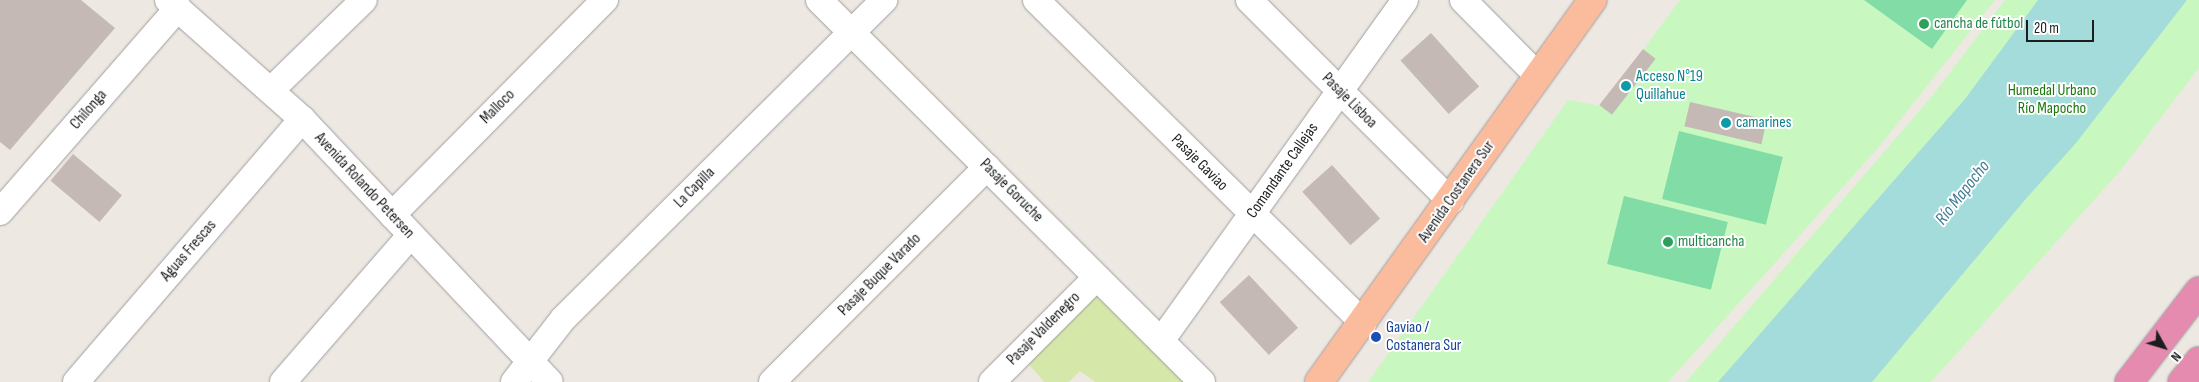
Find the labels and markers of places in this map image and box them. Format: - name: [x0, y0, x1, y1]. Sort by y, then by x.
- place label: cancha de fútbol: [1934, 14, 2023, 34]
- marker: cancha de fútbol: [1918, 18, 1930, 30]
- place label: Acceso N°19 Quillahue: [1636, 67, 1703, 105]
- marker: Acceso N°19 Quillahue: [1620, 80, 1632, 92]
- place label: camarines: [1736, 113, 1791, 133]
- marker: camarines: [1720, 117, 1732, 129]
- place label: multicancha: [1678, 232, 1744, 252]
- marker: multicancha: [1662, 236, 1674, 248]
- place label: Gaviao / Costanera Sur: [1386, 318, 1461, 356]
- marker: Gaviao / Costanera Sur: [1370, 331, 1382, 343]

